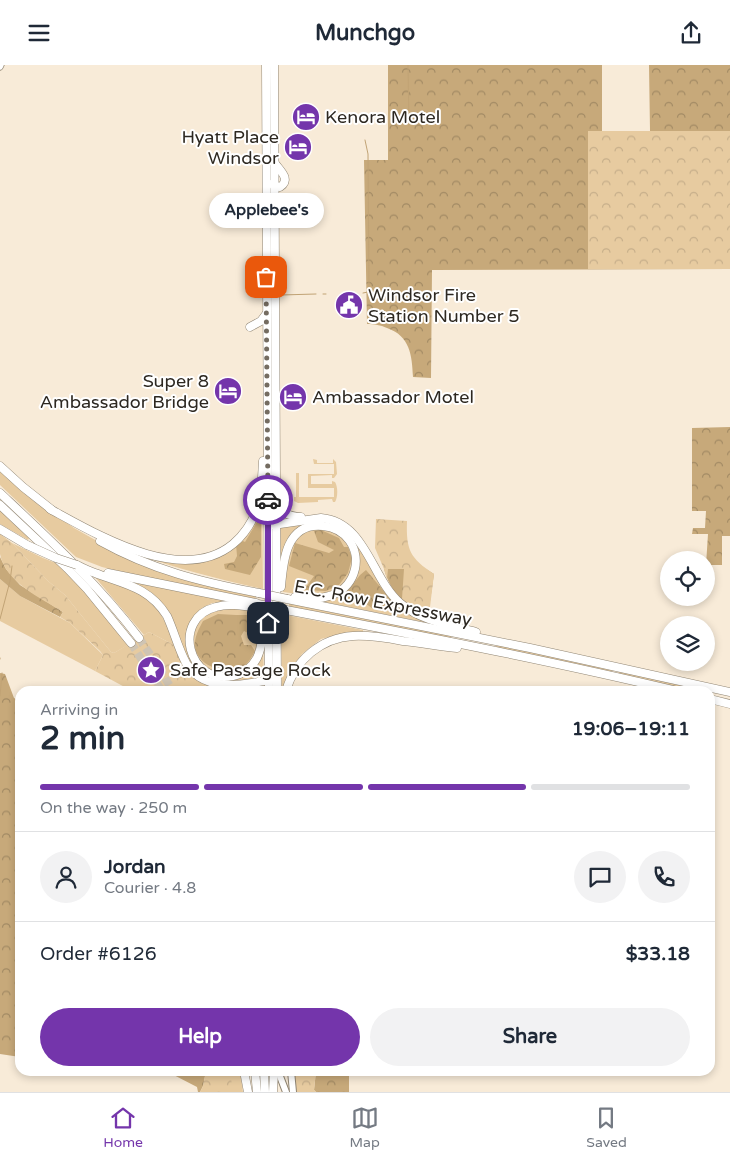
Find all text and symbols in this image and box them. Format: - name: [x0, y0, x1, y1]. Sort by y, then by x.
- icon: menu: [25, 19, 53, 47]
- icon: share: [677, 19, 705, 47]
- text: Munchgo: [315, 20, 415, 46]
- hotel icon: Kenora Motel: [291, 102, 321, 132]
- place label: Kenora Motel: [325, 106, 440, 128]
- place label: Hyatt Place Windsor: [181, 126, 279, 169]
- hotel icon: Hyatt Place Windsor: [283, 132, 313, 162]
- callout: Applebee's: [208, 192, 324, 227]
- text: Applebee's: [224, 200, 309, 220]
- pin: [245, 256, 287, 298]
- icon: bag: [252, 263, 280, 291]
- place label: Windsor Fire Station Number 5: [368, 284, 520, 327]
- public building icon: Windsor Fire Station Number 5: [334, 290, 364, 320]
- place label: Super 8 Ambassador Bridge: [40, 370, 209, 413]
- hotel icon: Super 8 Ambassador Bridge: [213, 376, 243, 406]
- hotel icon: Ambassador Motel: [278, 382, 308, 412]
- place label: Ambassador Motel: [312, 386, 474, 408]
- courier: [243, 475, 293, 525]
- icon: car: [254, 486, 282, 514]
- map controls: [660, 551, 715, 671]
- button: locate: [660, 551, 715, 606]
- street label: E.C. Row Expressway: [292, 575, 474, 631]
- pin: [247, 602, 289, 644]
- icon: home: [254, 609, 282, 637]
- button: layers: [660, 616, 715, 671]
- place icon: Safe Passage Rock: [136, 655, 166, 685]
- place label: Safe Passage Rock: [170, 659, 331, 681]
- text: Arriving in: [40, 700, 118, 720]
- text: 19:06–19:11: [572, 718, 690, 740]
- text: 2 min: [40, 720, 125, 758]
- text: On the way · 250 m: [40, 798, 187, 818]
- button: person: [40, 851, 92, 903]
- button: chat: [574, 851, 626, 903]
- button: phone: [638, 851, 690, 903]
- text: Jordan: [104, 856, 166, 878]
- text: Courier · 4.8: [104, 878, 196, 898]
- text: Order #6126: [40, 943, 157, 965]
- text: $33.18: [626, 943, 690, 965]
- button: Help: [40, 1008, 360, 1066]
- button: Share: [370, 1008, 690, 1066]
- tab: Home: [103, 1104, 143, 1151]
- tab: Map: [349, 1104, 380, 1151]
- tab: Saved: [586, 1104, 627, 1151]

